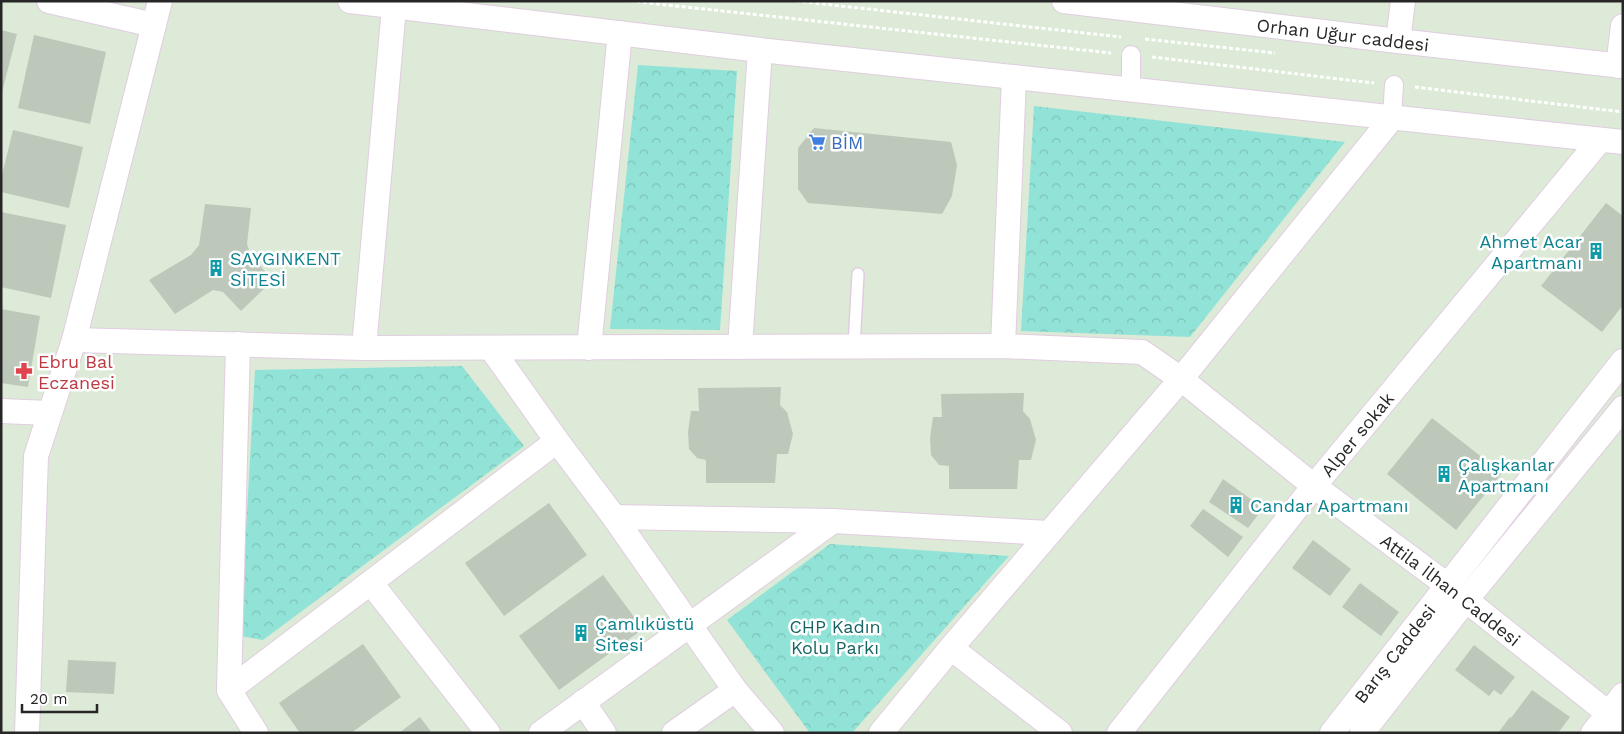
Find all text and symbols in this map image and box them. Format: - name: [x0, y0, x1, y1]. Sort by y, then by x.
- street label: Orhan Uğur caddesi: [1256, 14, 1430, 55]
- supermarket icon: BİM: [807, 132, 827, 152]
- place label: BİM: [831, 132, 863, 153]
- place label: Ahmet Acar Apartmanı: [1479, 231, 1582, 273]
- building icon: Ahmet Acar Apartmanı: [1586, 241, 1606, 261]
- place label: SAYGINKENT SİTESİ: [230, 248, 341, 290]
- building icon: SAYGINKENT SİTESİ: [206, 258, 226, 278]
- place label: Ebru Bal Eczanesi: [38, 351, 115, 393]
- pharmacy icon: Ebru Bal Eczanesi: [14, 361, 34, 381]
- street label: Alper sokak: [1316, 388, 1398, 480]
- place label: Çalışkanlar Apartmanı: [1458, 454, 1555, 496]
- building icon: Çalışkanlar Apartmanı: [1434, 464, 1454, 484]
- building icon: Candar Apartmanı: [1226, 495, 1246, 515]
- place label: Candar Apartmanı: [1250, 495, 1408, 516]
- street label: Attila İlhan Caddesi: [1377, 529, 1525, 650]
- street label: Barış Caddesi: [1349, 600, 1439, 707]
- place label: Çamlıküstü Sitesi: [595, 613, 694, 655]
- park label: CHP Kadın Kolu Parkı: [789, 616, 881, 658]
- building icon: Çamlıküstü Sitesi: [571, 623, 591, 643]
- scale bar: [22, 682, 98, 714]
- text: 20 m: [30, 690, 68, 708]

